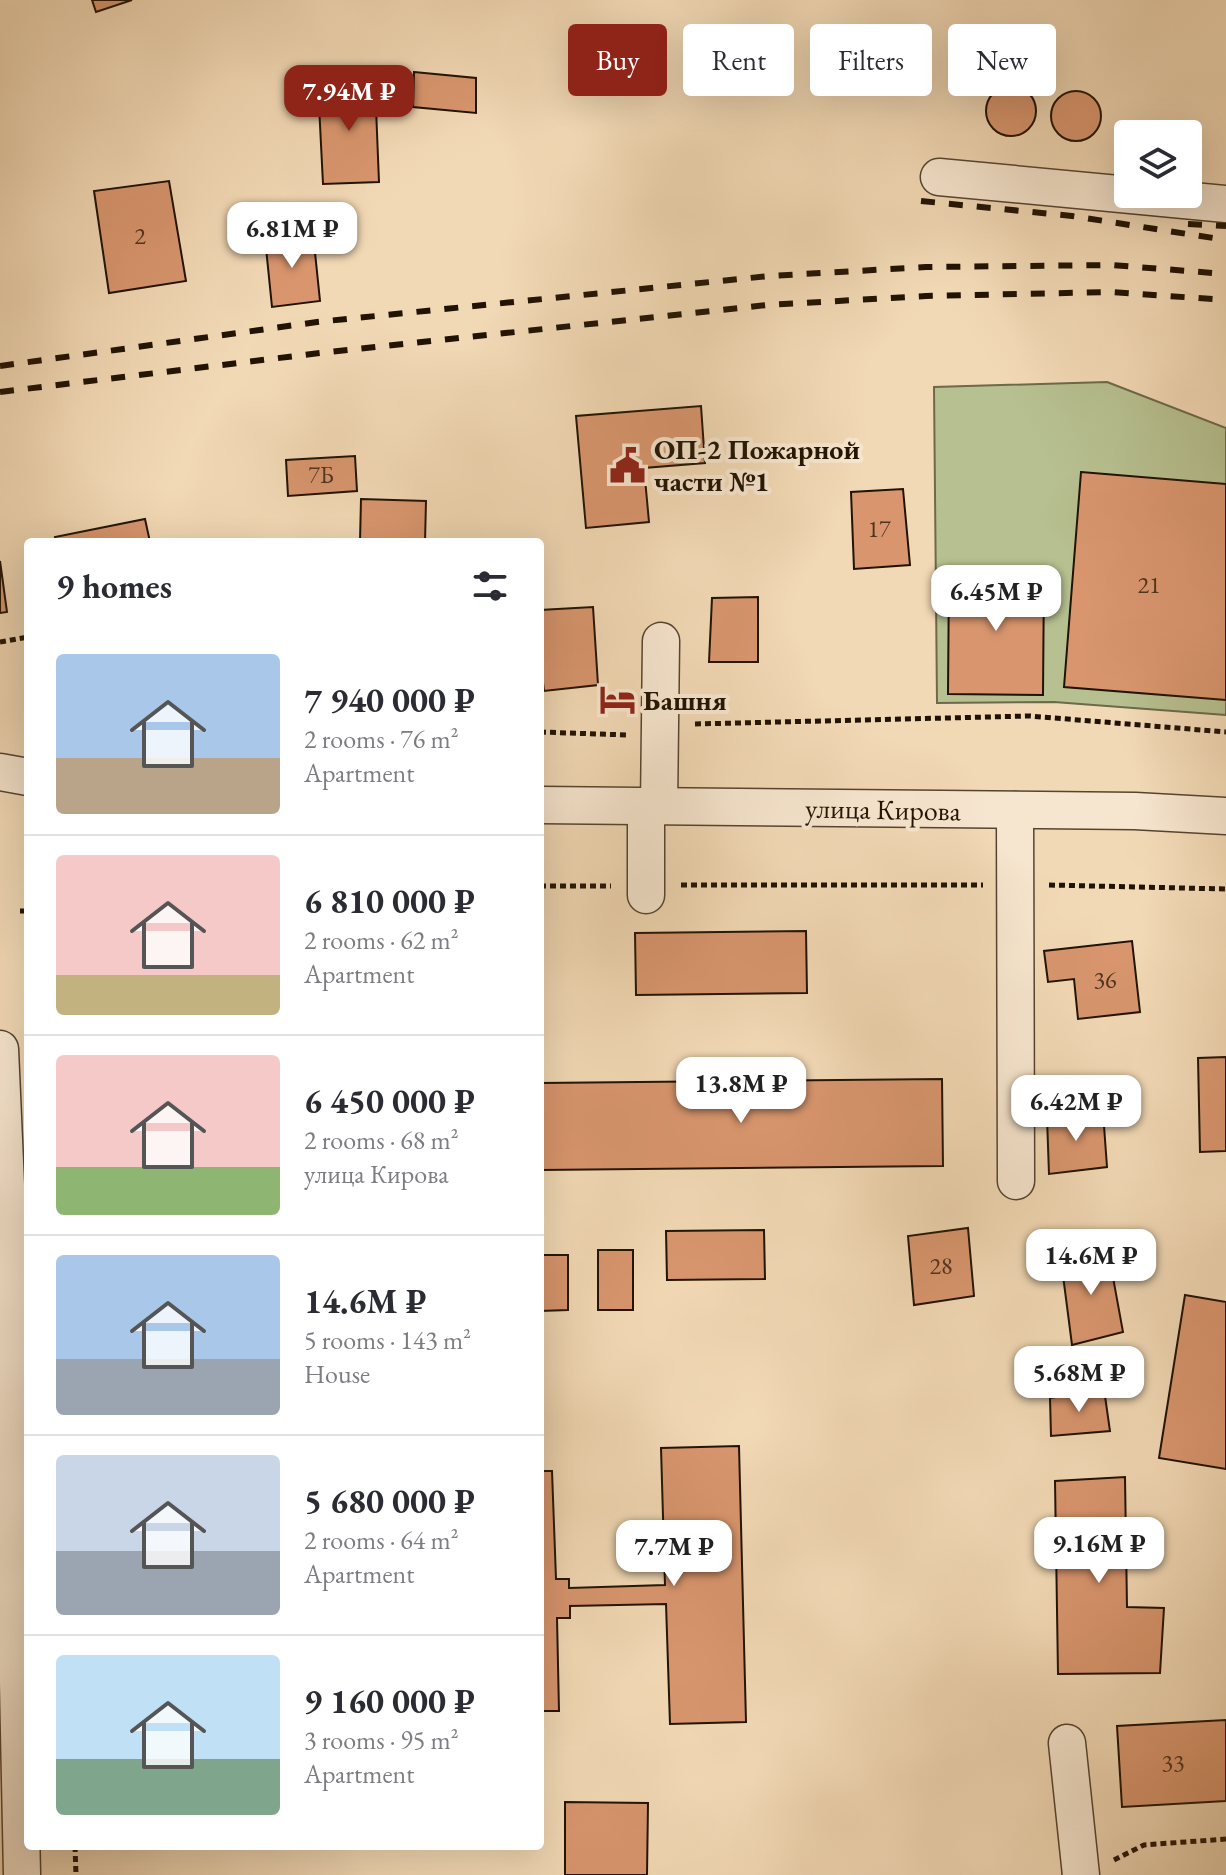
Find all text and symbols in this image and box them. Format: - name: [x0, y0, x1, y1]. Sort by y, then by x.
- chip: Buy: [568, 24, 667, 96]
- chip: Rent: [683, 24, 794, 96]
- chip: Filters: [810, 24, 932, 96]
- chip: New: [948, 24, 1056, 96]
- pin: 7.94M ₽: [275, 65, 423, 133]
- text: 7.94M ₽: [302, 74, 396, 108]
- map controls: [1114, 120, 1202, 208]
- button: layers: [1114, 120, 1202, 208]
- pin: 6.81M ₽: [218, 202, 366, 270]
- text: 6.81M ₽: [245, 211, 339, 245]
- house number: 2: [134, 220, 146, 251]
- place label: ОП-2 Пожарной части №1: [654, 431, 860, 499]
- public building icon: ОП-2 Пожарной части №1: [609, 446, 647, 484]
- house number: 7Б: [308, 459, 334, 490]
- house number: 17: [867, 513, 891, 544]
- text: 9 homes: [56, 564, 172, 608]
- icon: filters: [468, 564, 512, 608]
- pin: 6.45M ₽: [922, 565, 1070, 633]
- house number: 21: [1137, 569, 1161, 600]
- text: 6.45M ₽: [949, 574, 1043, 608]
- text: 7 940 000 ₽: [304, 678, 475, 722]
- hotel icon: Башня: [598, 681, 636, 719]
- place label: Башня: [643, 682, 727, 718]
- icon: home: [120, 686, 216, 782]
- text: 2 rooms · 76 m²: [304, 722, 459, 756]
- text: Apartment: [304, 756, 414, 790]
- street label: улица Кирова: [805, 790, 962, 828]
- text: 6 810 000 ₽: [304, 879, 475, 923]
- icon: home: [120, 887, 216, 983]
- text: 2 rooms · 62 m²: [304, 923, 459, 957]
- text: Apartment: [304, 957, 414, 991]
- house number: 36: [1093, 964, 1117, 995]
- pin: 13.8M ₽: [667, 1057, 815, 1125]
- text: 13.8M ₽: [694, 1066, 788, 1100]
- pin: 6.42M ₽: [1002, 1075, 1150, 1143]
- text: 6 450 000 ₽: [304, 1079, 475, 1123]
- text: 6.42M ₽: [1029, 1084, 1123, 1118]
- icon: home: [120, 1087, 216, 1183]
- text: 2 rooms · 68 m²: [304, 1123, 459, 1157]
- text: улица Кирова: [304, 1157, 449, 1191]
- pin: 14.6M ₽: [1017, 1229, 1165, 1297]
- text: 14.6M ₽: [1044, 1238, 1138, 1272]
- house number: 28: [929, 1250, 953, 1281]
- text: 14.6M ₽: [304, 1279, 427, 1323]
- icon: home: [120, 1287, 216, 1383]
- text: 5 rooms · 143 m²: [304, 1323, 471, 1357]
- pin: 5.68M ₽: [1005, 1346, 1153, 1414]
- text: 5.68M ₽: [1032, 1355, 1126, 1389]
- text: House: [304, 1357, 370, 1391]
- text: 5 680 000 ₽: [304, 1479, 475, 1523]
- icon: home: [120, 1487, 216, 1583]
- pin: 9.16M ₽: [1025, 1517, 1173, 1585]
- pin: 7.7M ₽: [609, 1520, 739, 1588]
- text: 2 rooms · 64 m²: [304, 1523, 459, 1557]
- text: 9.16M ₽: [1052, 1526, 1146, 1560]
- text: 7.7M ₽: [634, 1529, 714, 1563]
- text: Apartment: [304, 1557, 414, 1591]
- text: 9 160 000 ₽: [304, 1679, 475, 1723]
- icon: home: [120, 1687, 216, 1783]
- text: 3 rooms · 95 m²: [304, 1723, 459, 1757]
- house number: 33: [1161, 1747, 1185, 1778]
- text: Apartment: [304, 1757, 414, 1791]

